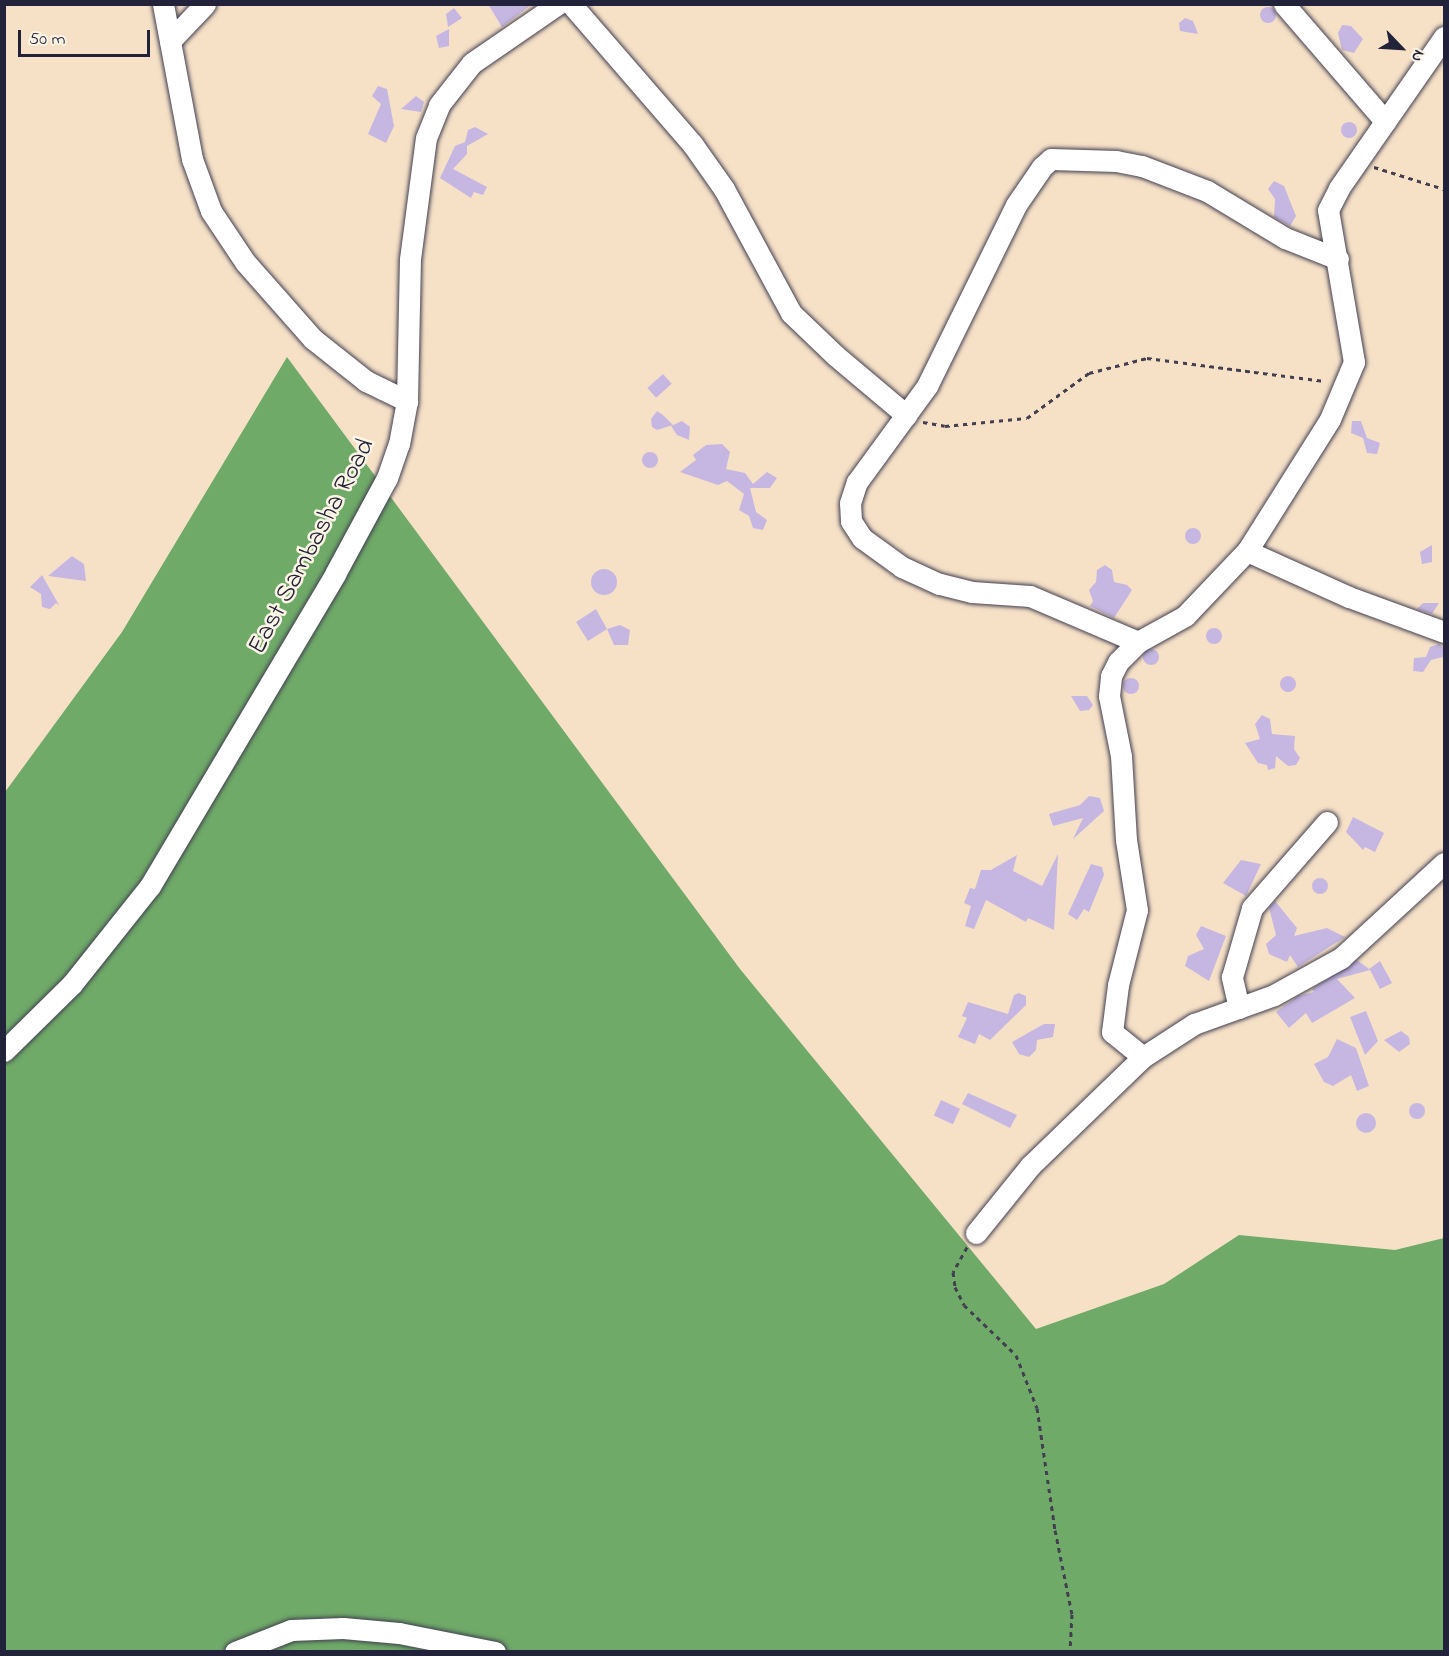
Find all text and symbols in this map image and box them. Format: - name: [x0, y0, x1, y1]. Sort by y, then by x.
- scale bar: [21, 18, 153, 56]
- north arrow: [1371, 18, 1431, 78]
- text: 50 m: [29, 27, 66, 53]
- text: N: [1404, 46, 1430, 66]
- street label: East Sambasha Road: [243, 434, 383, 660]

